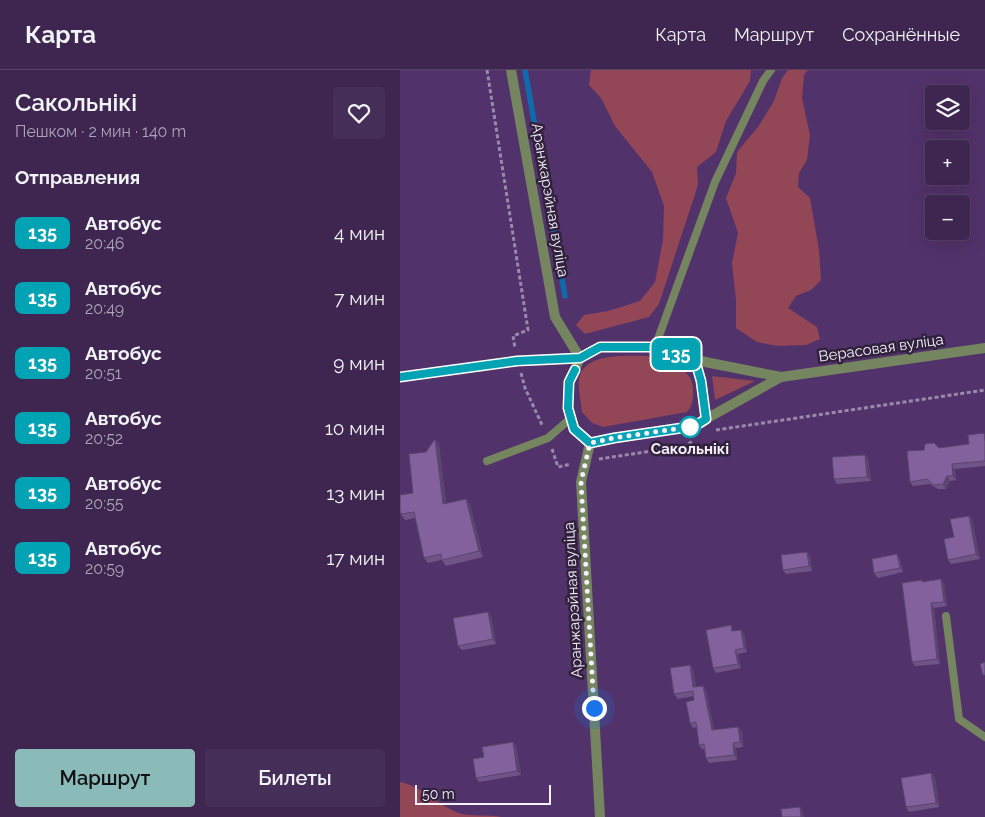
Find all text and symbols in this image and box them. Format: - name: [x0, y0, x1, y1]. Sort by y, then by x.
- text: Карта: [25, 20, 96, 49]
- text: Карта: [655, 24, 706, 45]
- text: Маршрут: [734, 24, 814, 45]
- text: Сохранённые: [842, 24, 960, 45]
- map controls: [925, 85, 970, 240]
- button: layers: [925, 85, 970, 130]
- button: heart: [333, 87, 385, 139]
- text: Сакольнікі: [15, 88, 137, 117]
- text: Пешком · 2 мин · 140 m: [15, 122, 186, 141]
- street label: Аранжарэйная вуліца: [528, 122, 572, 278]
- button: +: [925, 140, 970, 185]
- text: Отправления: [15, 166, 140, 188]
- button: −: [925, 195, 970, 240]
- text: Автобус: [85, 212, 162, 234]
- text: 135: [28, 222, 57, 243]
- text: 4 мин: [334, 222, 385, 244]
- text: 20:46: [85, 234, 125, 253]
- text: Автобус: [85, 277, 162, 299]
- text: 135: [28, 287, 57, 308]
- text: 7 мин: [334, 287, 385, 309]
- text: 20:49: [85, 299, 124, 318]
- street label: Верасовая вуліца: [817, 330, 945, 366]
- line badge: 135: [647, 338, 705, 370]
- text: Автобус: [85, 342, 162, 364]
- text: 135: [662, 343, 690, 364]
- text: 135: [28, 352, 57, 373]
- text: 9 мин: [333, 352, 385, 374]
- text: 20:51: [85, 364, 122, 383]
- text: Автобус: [85, 407, 162, 429]
- marker: Сакольнікі: [679, 416, 701, 438]
- text: 135: [28, 417, 57, 438]
- text: 10 мин: [325, 417, 385, 439]
- text: 20:52: [85, 429, 123, 448]
- place label: Сакольнікі: [651, 440, 729, 458]
- text: Автобус: [85, 472, 162, 494]
- text: 135: [28, 482, 57, 503]
- text: 13 мин: [326, 482, 385, 504]
- text: 20:55: [85, 494, 124, 513]
- street label: Аранжарэйная вуліца: [560, 522, 586, 678]
- text: Автобус: [85, 537, 162, 559]
- text: 135: [28, 547, 57, 568]
- text: 17 мин: [326, 547, 385, 569]
- text: 20:59: [85, 559, 124, 578]
- your location: [582, 696, 607, 721]
- button: Маршрут: [15, 749, 195, 807]
- button: Билеты: [205, 749, 385, 807]
- scale bar: [415, 782, 551, 805]
- text: 50 m: [422, 786, 455, 802]

